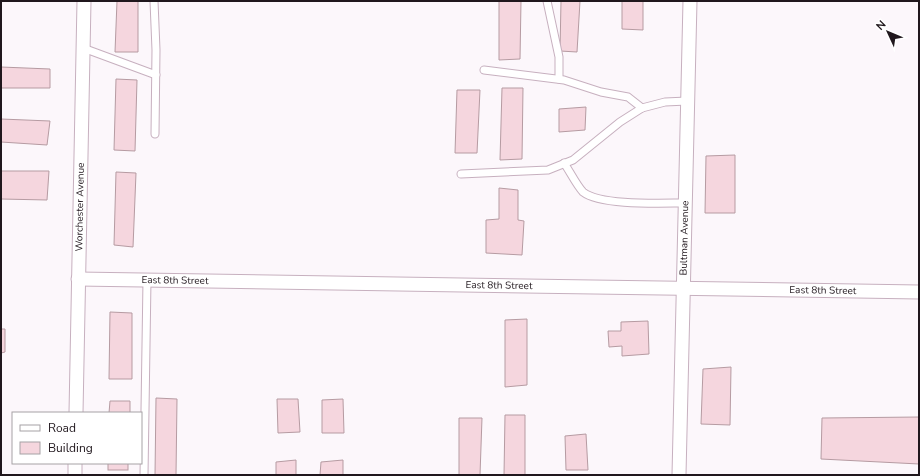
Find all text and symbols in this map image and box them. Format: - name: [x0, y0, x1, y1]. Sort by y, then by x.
- north arrow: [868, 12, 908, 52]
- text: N: [873, 17, 889, 34]
- street label: Worchester Avenue: [72, 162, 88, 252]
- street label: Bultman Avenue: [677, 200, 692, 276]
- street label: East 8th Street: [141, 273, 209, 288]
- street label: East 8th Street: [465, 278, 533, 293]
- street label: East 8th Street: [789, 283, 857, 298]
- legend: [12, 412, 142, 464]
- text: Road: [48, 420, 76, 436]
- text: Building: [48, 440, 93, 456]

